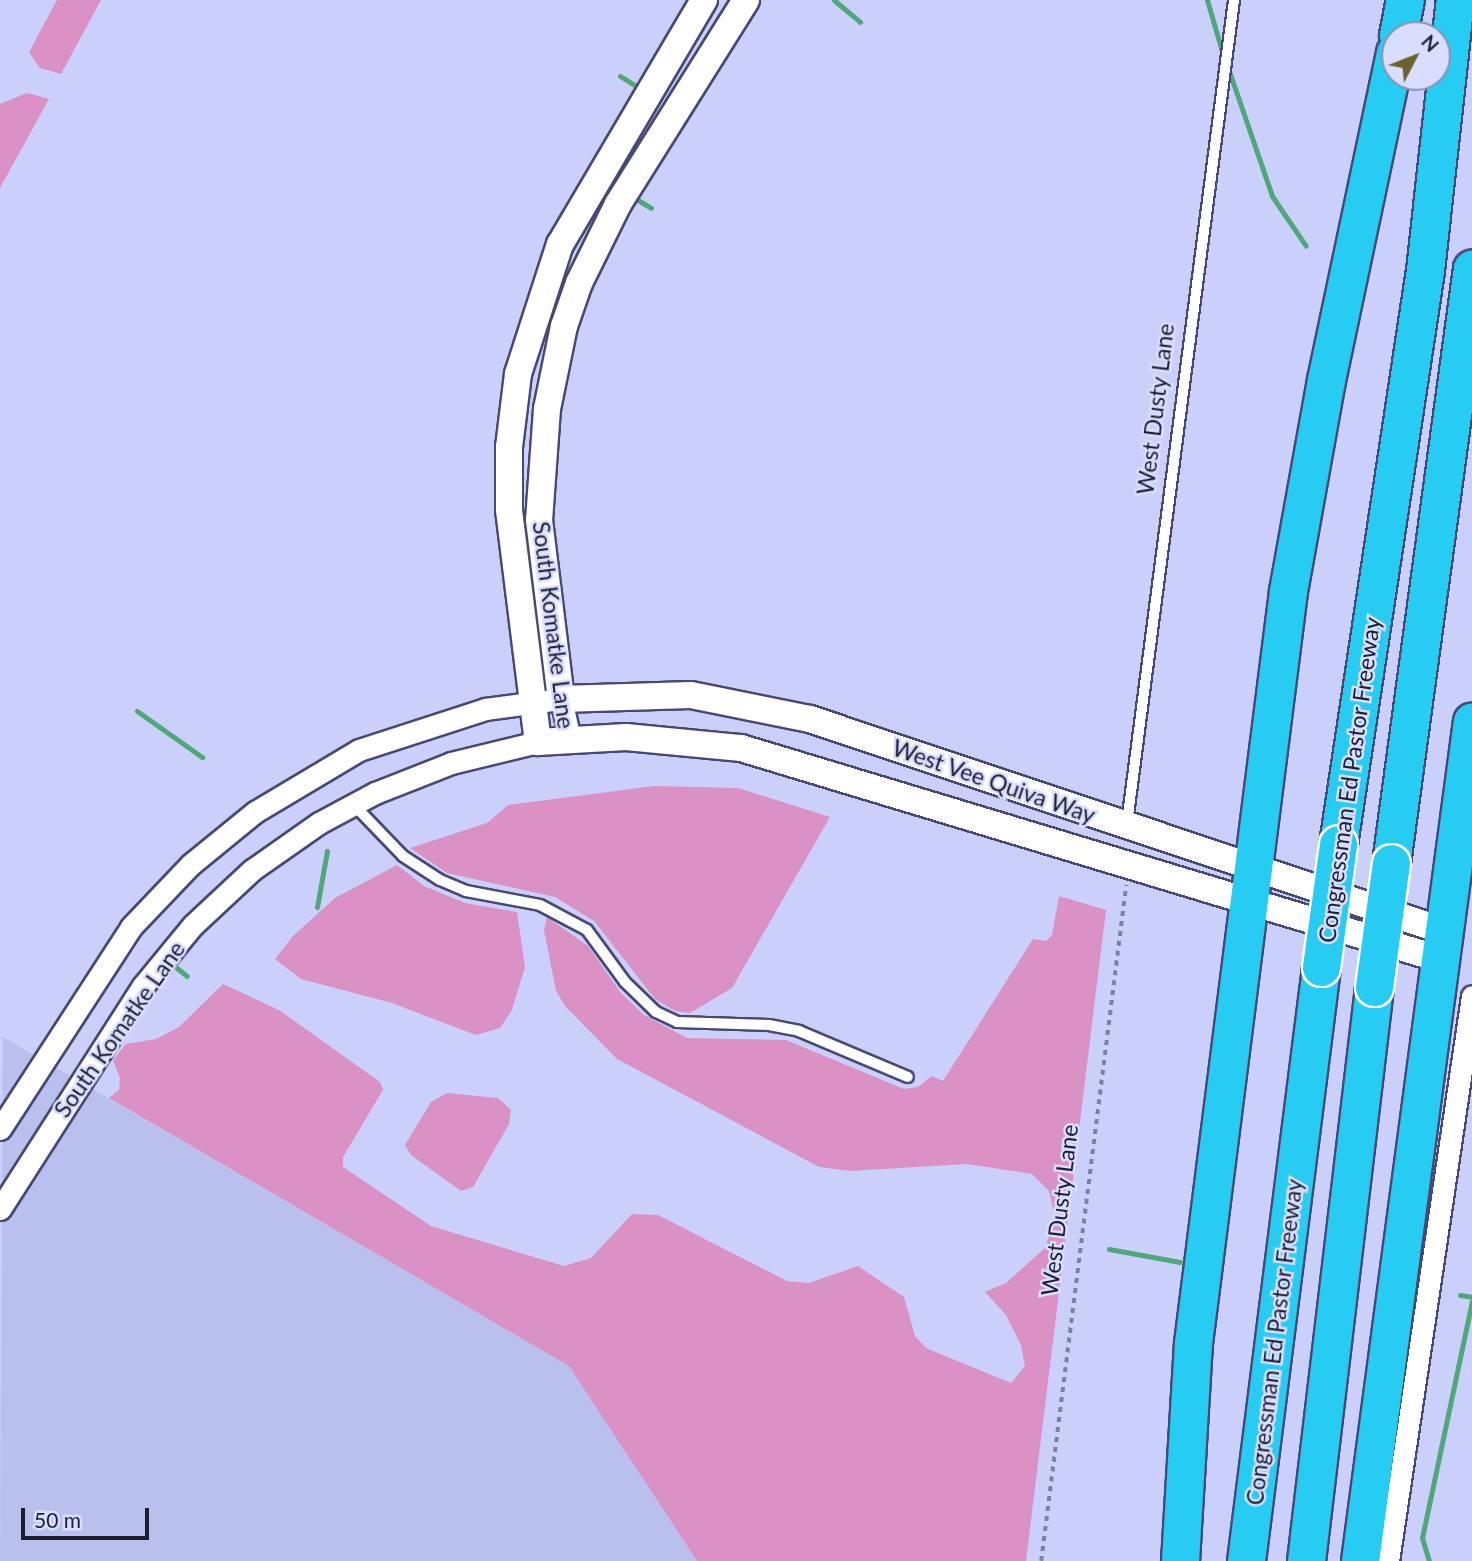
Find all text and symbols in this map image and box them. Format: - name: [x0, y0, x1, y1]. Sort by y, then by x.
- north arrow: [1381, 21, 1451, 91]
- text: N: [1417, 30, 1444, 56]
- street label: West Dusty Lane: [1131, 321, 1179, 497]
- street label: South Komatke Lane: [528, 520, 580, 730]
- street label: Congressman Ed Pastor Freeway: [1312, 615, 1386, 945]
- street label: West Vee Quiva Way: [888, 733, 1100, 829]
- street label: South Komatke Lane: [48, 936, 190, 1122]
- street label: West Dusty Lane: [1035, 1122, 1083, 1298]
- street label: Congressman Ed Pastor Freeway: [1240, 1177, 1308, 1507]
- scale bar: [24, 1494, 152, 1538]
- text: 50 m: [34, 1507, 81, 1532]

